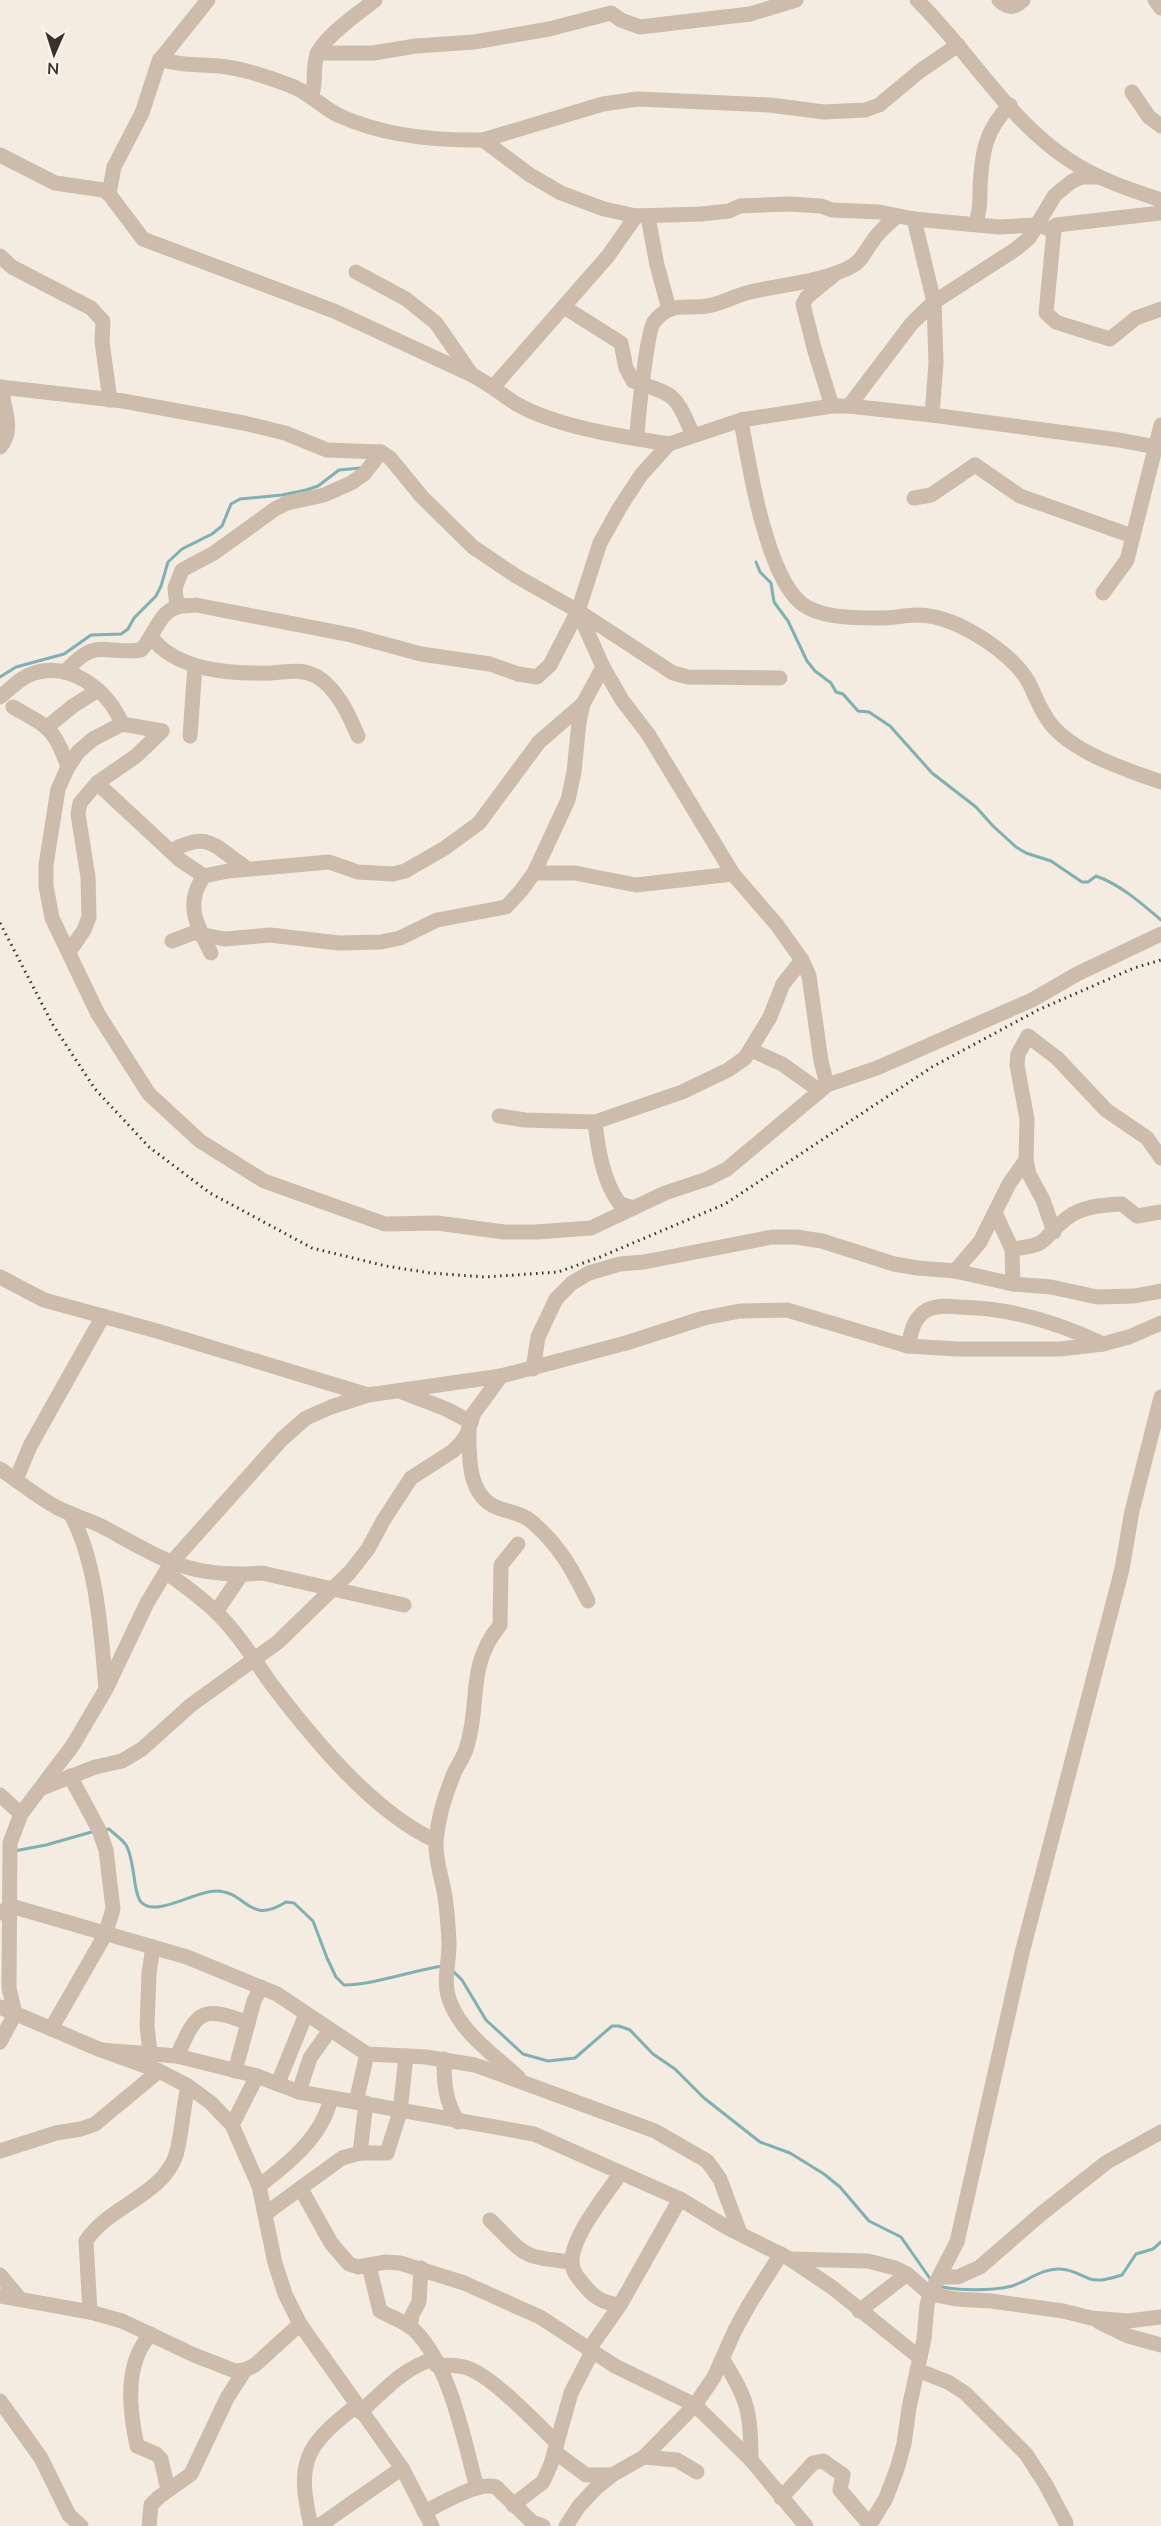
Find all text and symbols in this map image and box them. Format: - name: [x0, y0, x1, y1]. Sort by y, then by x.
- north arrow: [24, 24, 84, 84]
- text: N: [47, 59, 60, 79]

